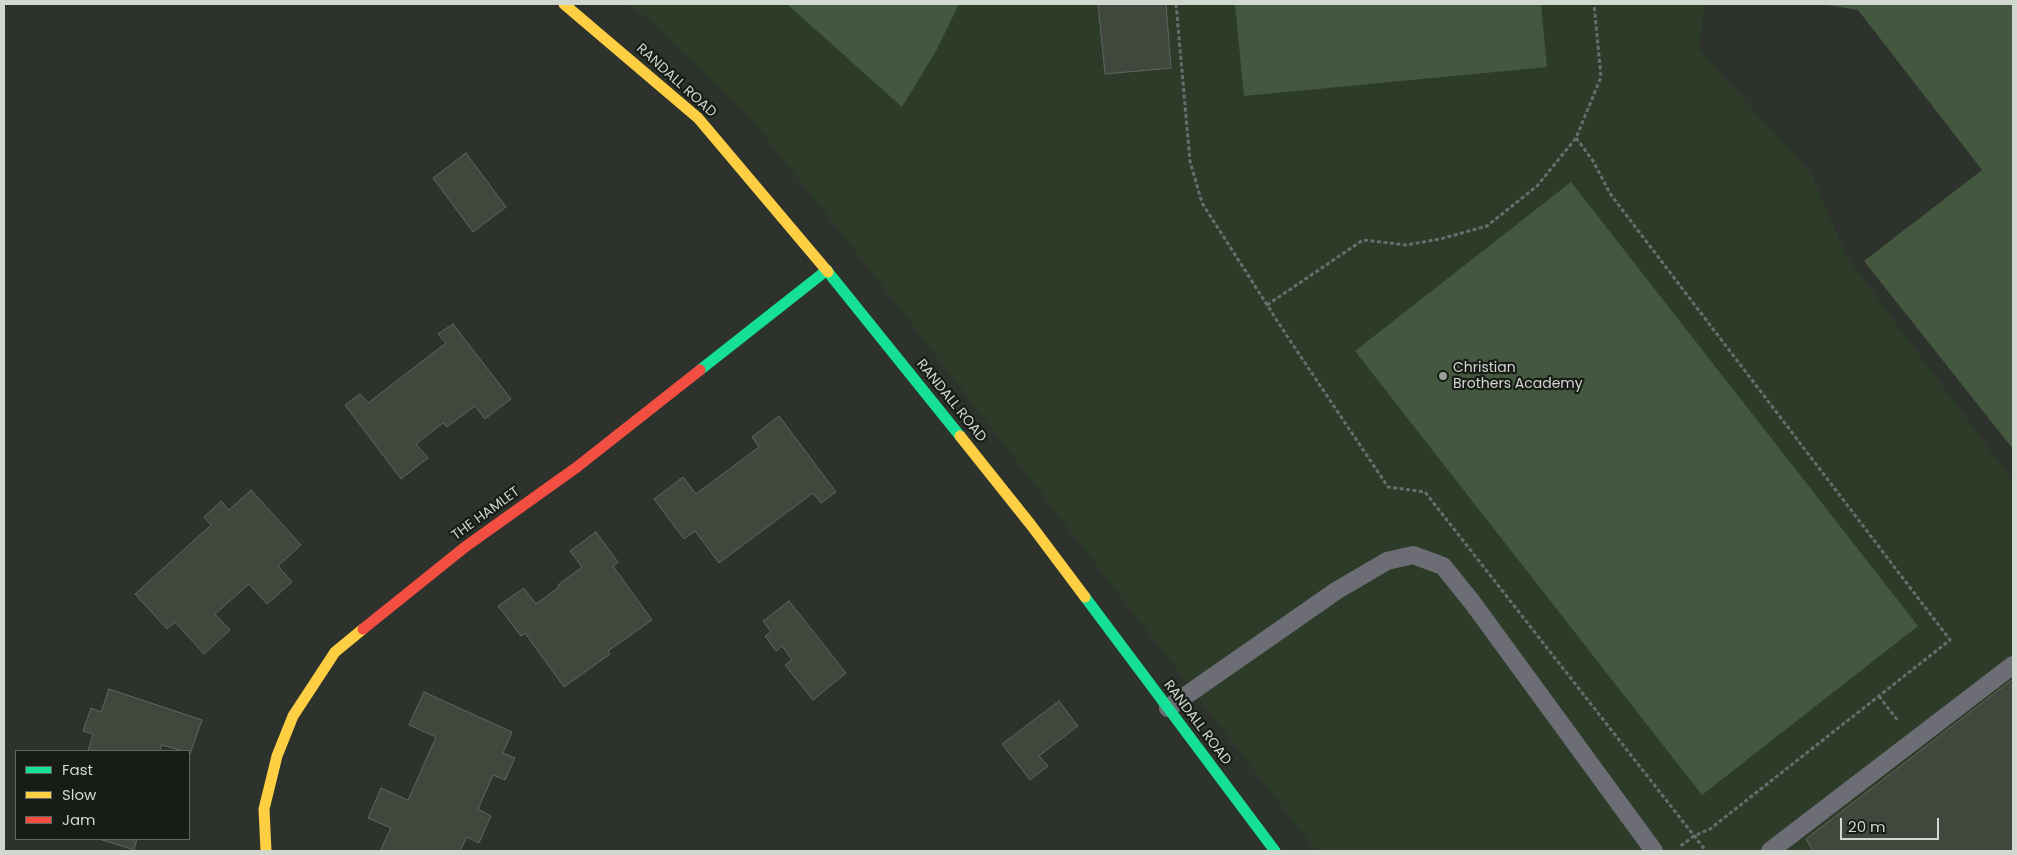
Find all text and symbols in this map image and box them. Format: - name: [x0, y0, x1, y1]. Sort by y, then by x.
- street label: RANDALL ROAD: [633, 41, 719, 121]
- street label: RANDALL ROAD: [912, 356, 990, 446]
- place label: Christian Brothers Academy: [1453, 360, 1583, 392]
- marker: Christian Brothers Academy: [1437, 370, 1449, 382]
- street label: THE HAMLET: [449, 484, 523, 544]
- street label: RANDALL ROAD: [1160, 677, 1234, 769]
- legend: [15, 750, 190, 840]
- text: Fast: [62, 759, 93, 780]
- text: Slow: [62, 784, 96, 805]
- scale bar: [1842, 808, 1941, 840]
- text: Jam: [62, 809, 96, 830]
- text: 20 m: [1848, 816, 1886, 837]

